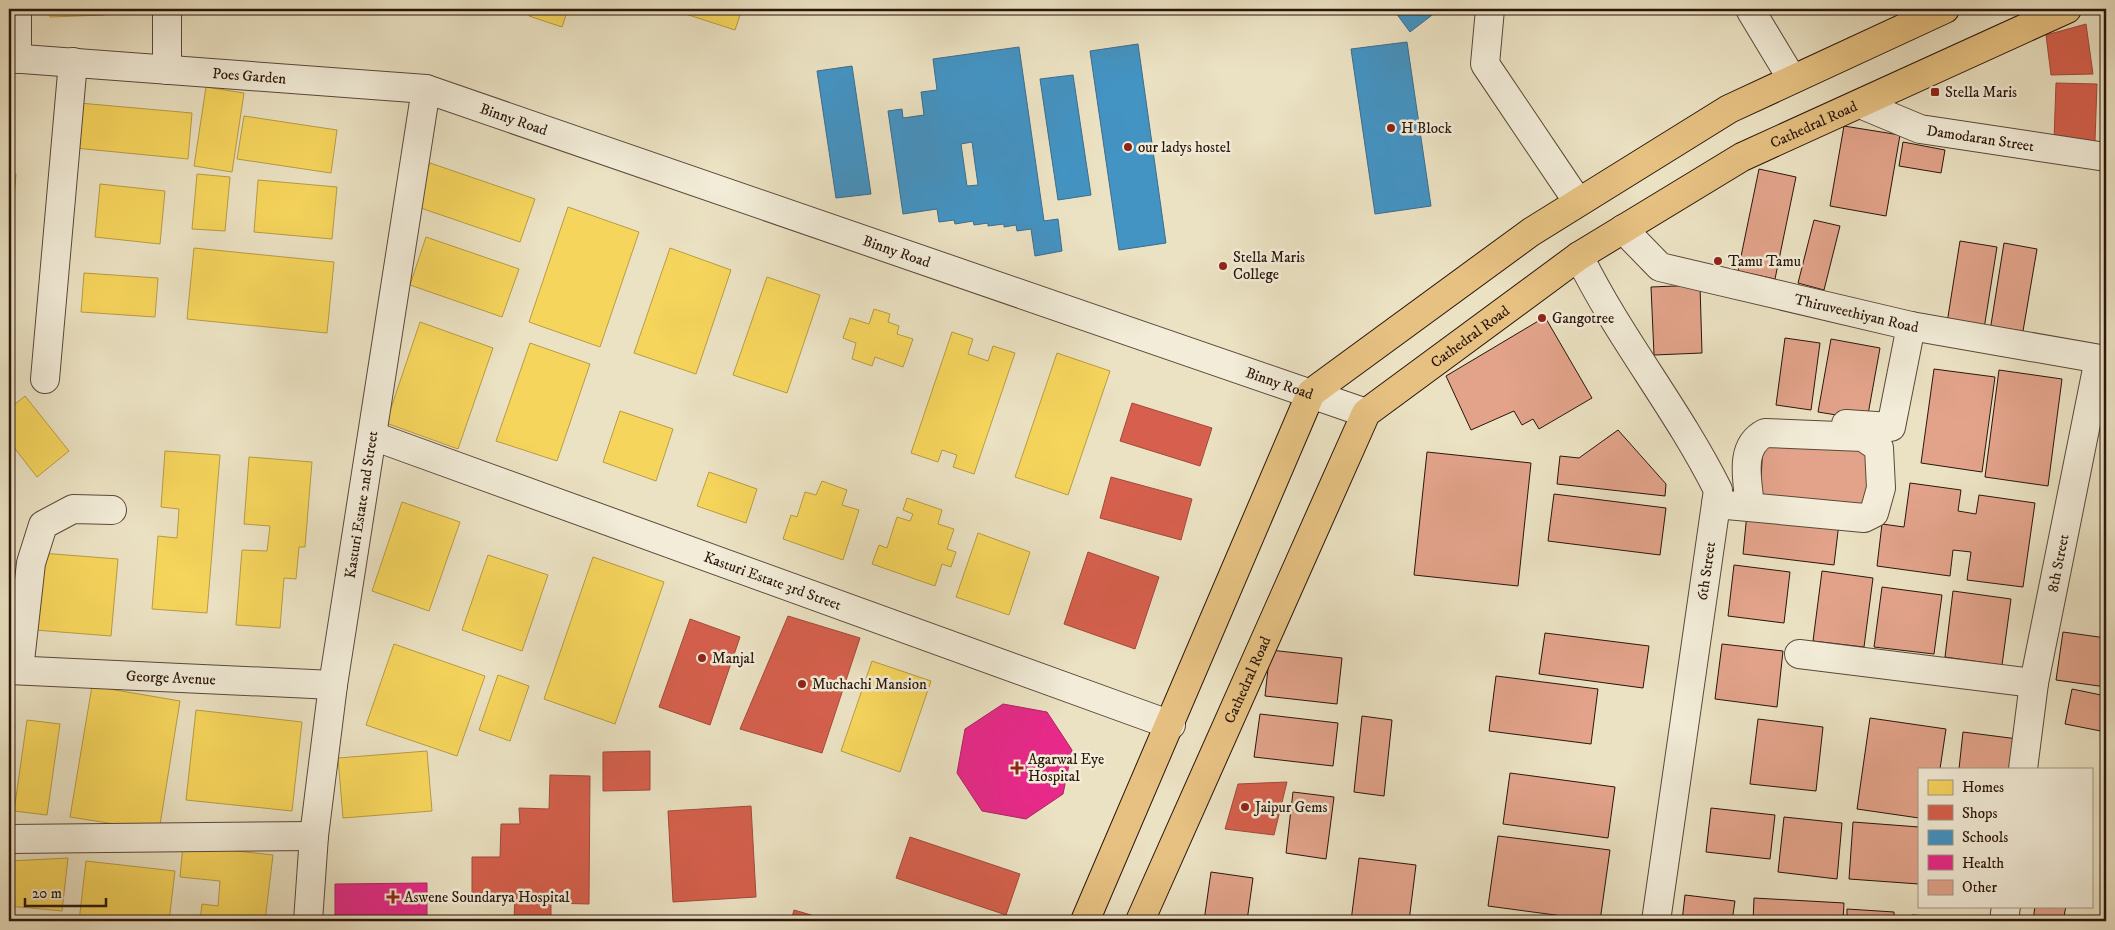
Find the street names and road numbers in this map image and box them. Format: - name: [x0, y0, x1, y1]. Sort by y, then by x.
- street label: Poes Garden: [212, 64, 287, 89]
- street label: Cathedral Road: [1767, 97, 1861, 153]
- street label: Binny Road: [477, 99, 550, 140]
- street label: Damodaran Street: [1925, 121, 2036, 156]
- street label: Binny Road: [860, 231, 933, 272]
- street label: Thiruveethiyan Road: [1792, 290, 1921, 337]
- street label: Cathedral Road: [1427, 301, 1514, 372]
- street label: Binny Road: [1243, 363, 1316, 404]
- street label: Kasturi Estate 2nd Street: [341, 429, 383, 580]
- street label: 8th Street: [2043, 532, 2074, 594]
- street label: 6th Street: [1693, 540, 1720, 602]
- street label: Kasturi Estate 3rd Street: [701, 548, 844, 615]
- street label: Cathedral Road: [1220, 633, 1276, 727]
- street label: George Avenue: [126, 666, 216, 690]

